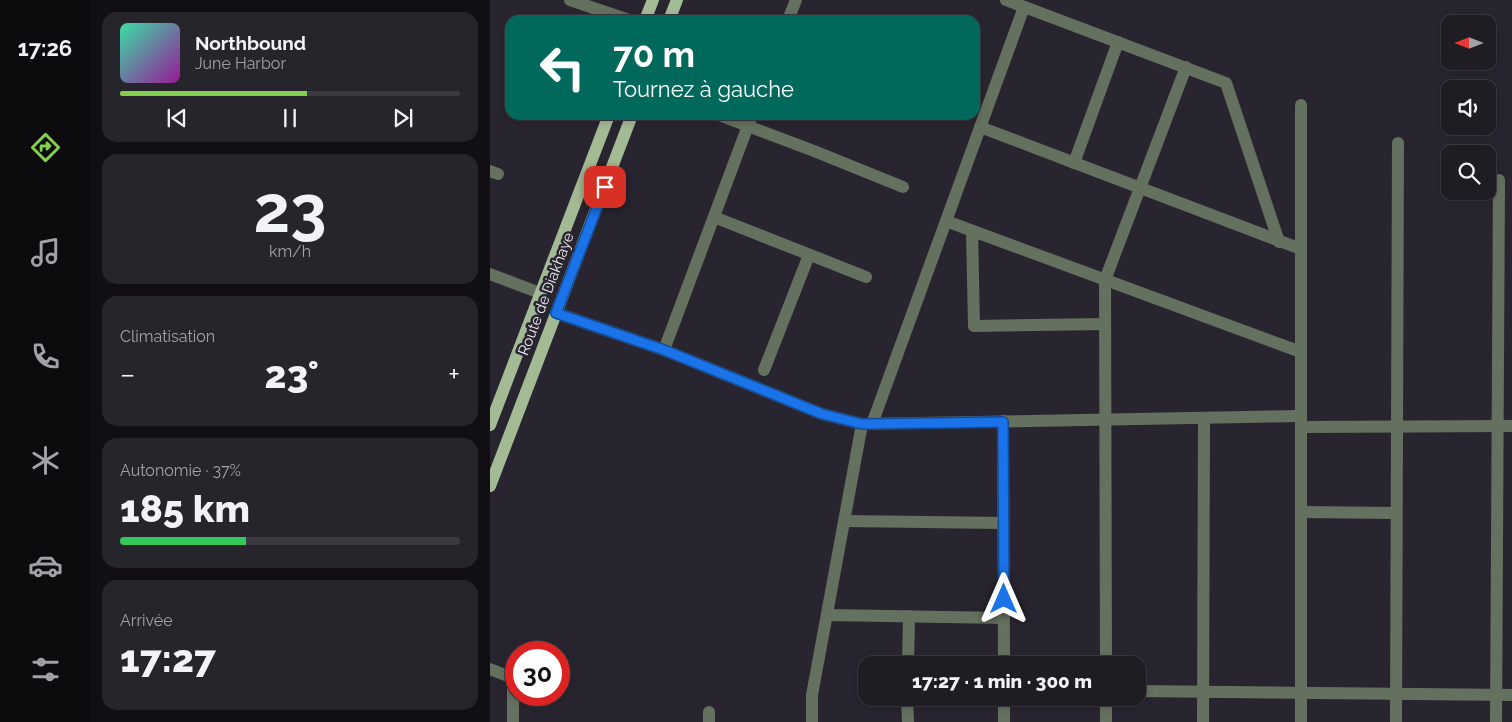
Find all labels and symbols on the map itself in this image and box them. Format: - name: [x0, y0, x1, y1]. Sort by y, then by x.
- north arrow: [1441, 15, 1496, 70]
- pin: [584, 166, 626, 208]
- street label: Route de Diakhaye: [514, 230, 578, 358]
- position arrow: [977, 572, 1029, 624]
- speed limit sign: 30: [505, 641, 570, 706]

